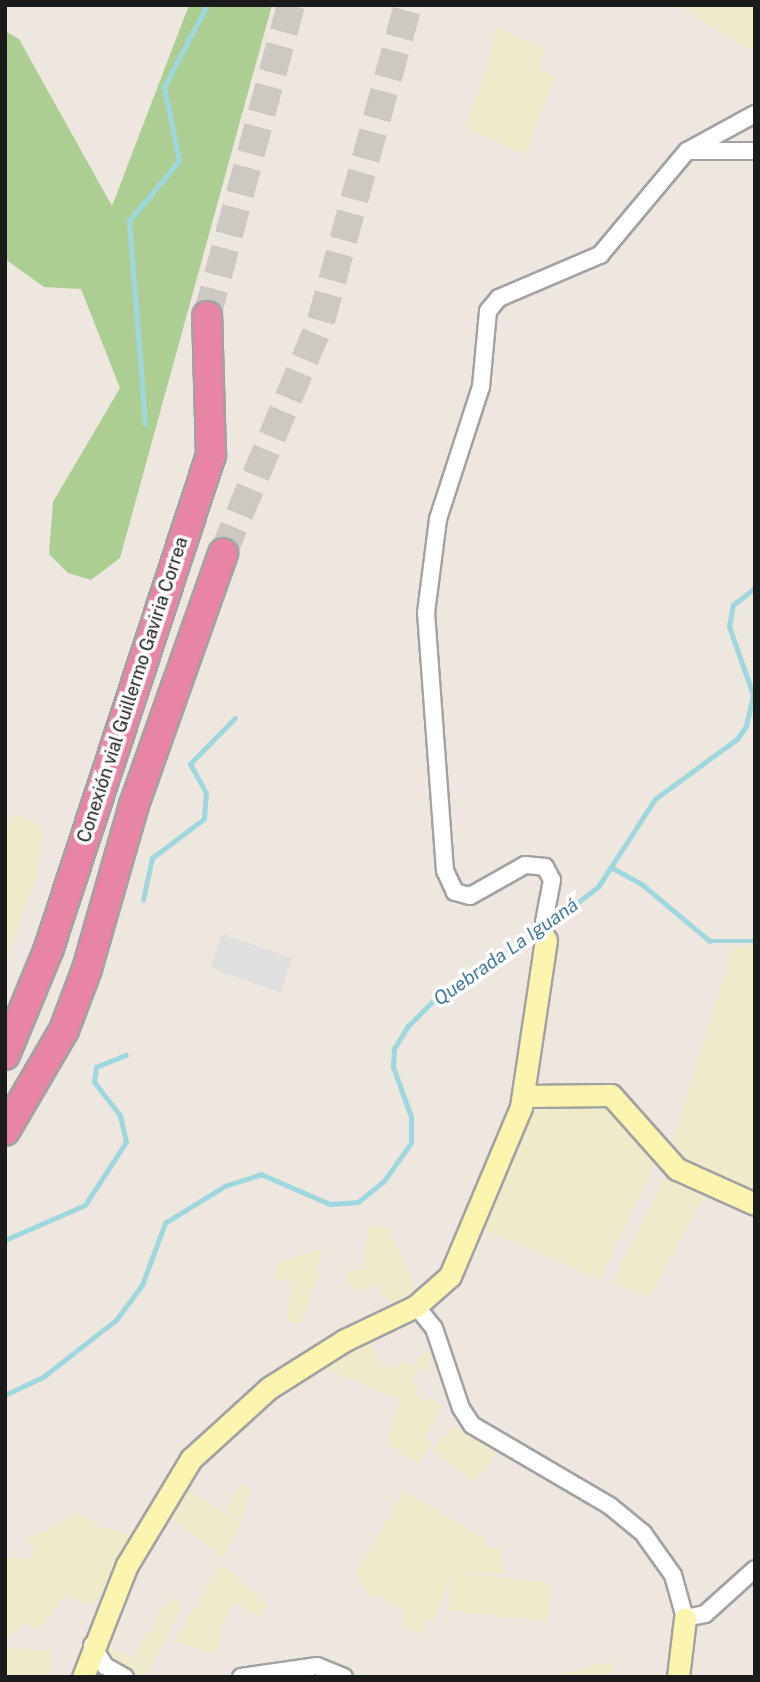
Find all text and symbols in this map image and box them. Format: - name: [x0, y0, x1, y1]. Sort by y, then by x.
- street label: Conexión vial Guillermo Gaviria Correa: [73, 534, 193, 846]
- water label: Quebrada La Iguaná: [429, 894, 583, 1010]

